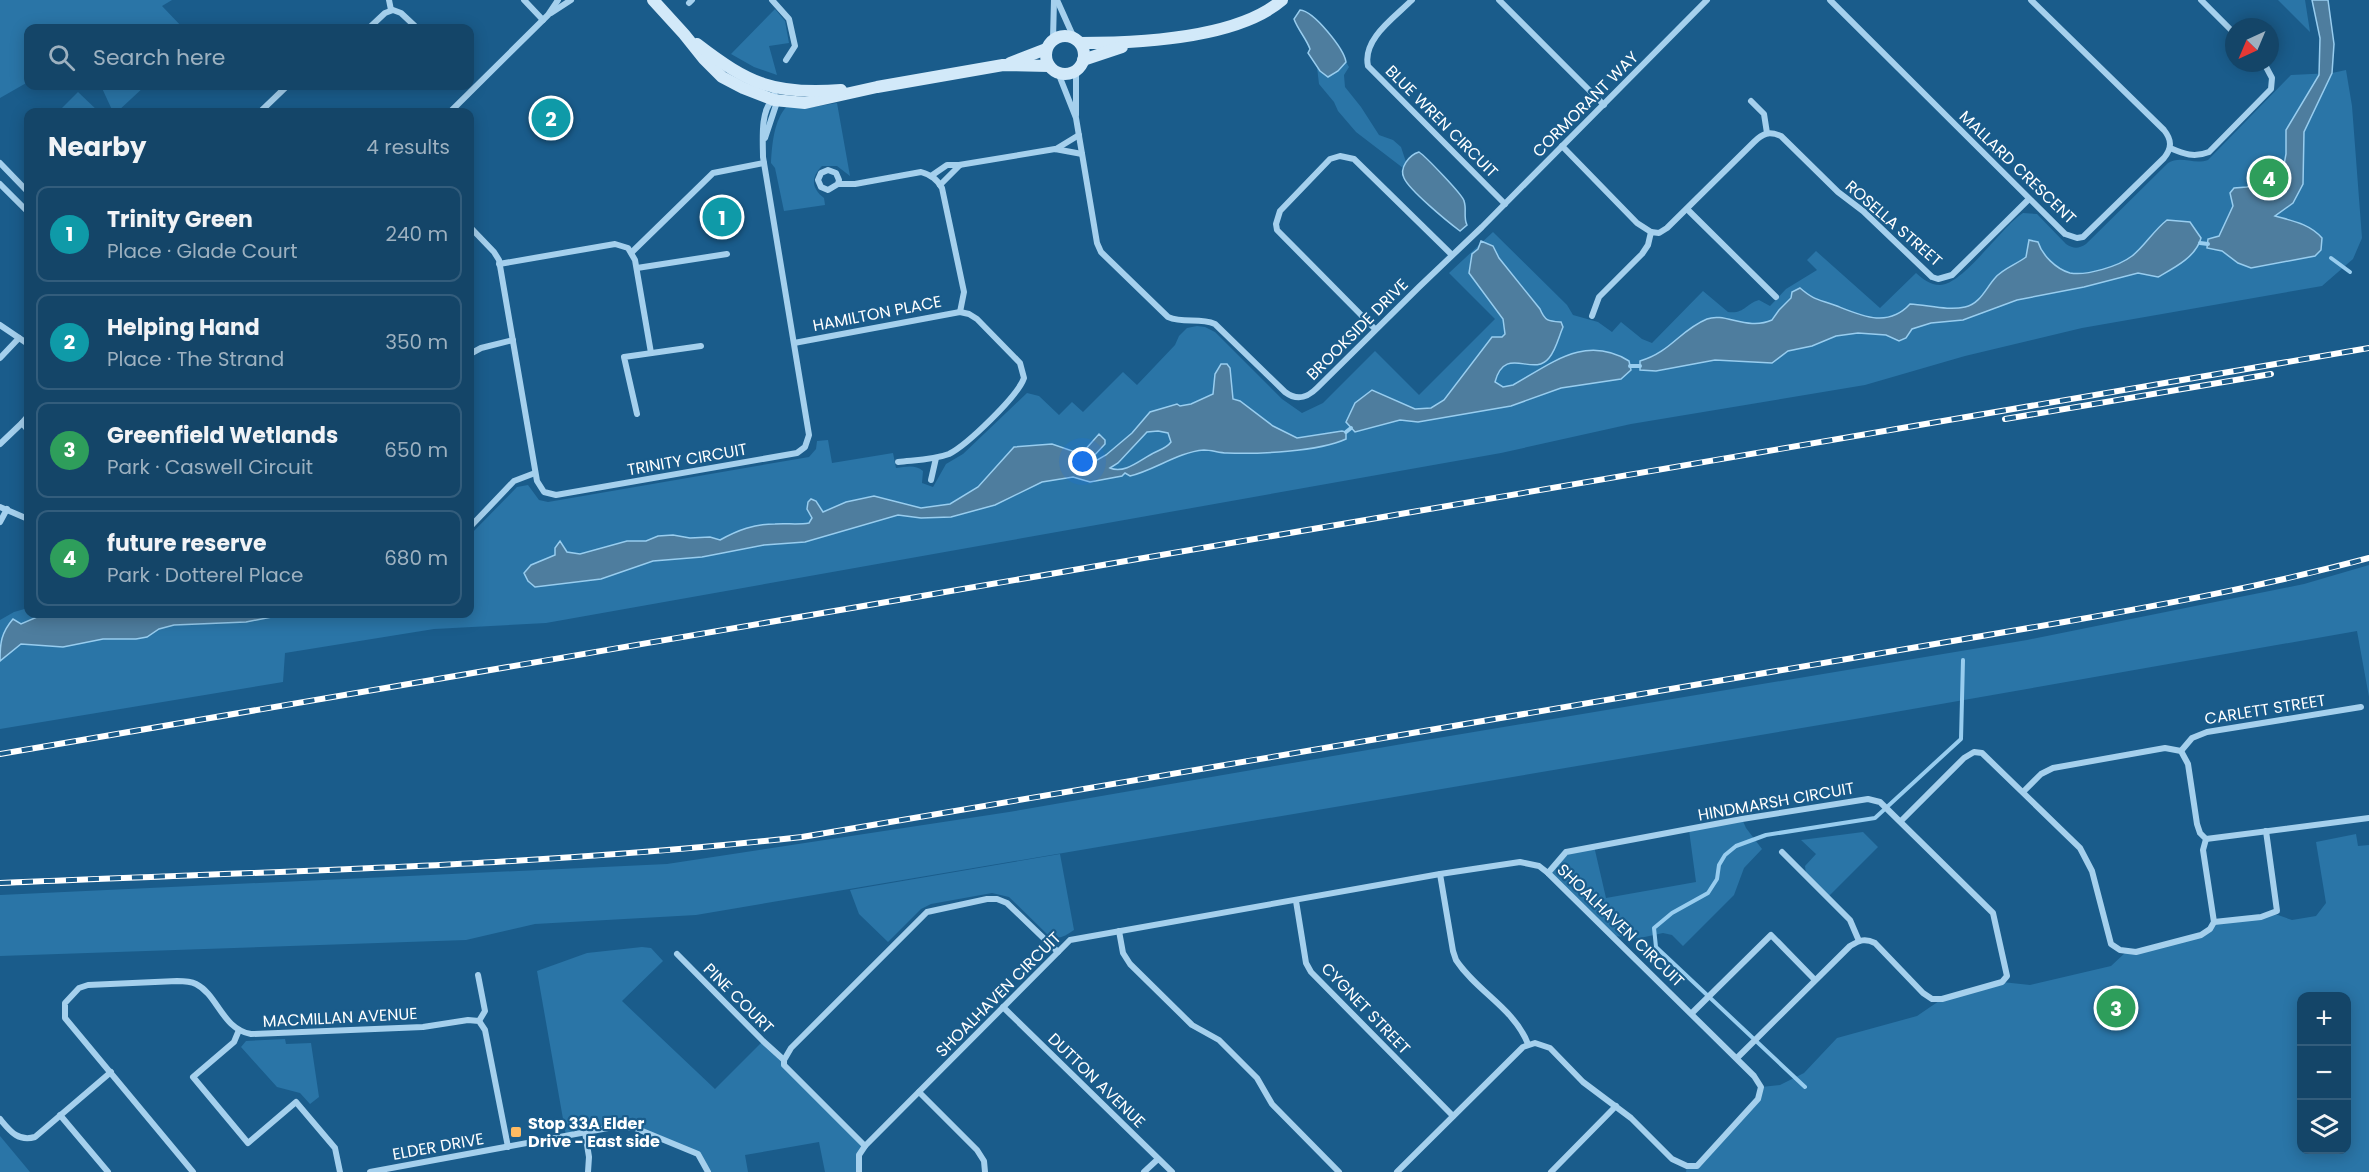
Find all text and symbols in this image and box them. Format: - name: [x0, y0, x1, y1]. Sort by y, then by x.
- north arrow: [2225, 18, 2279, 72]
- search box: [24, 24, 474, 90]
- icon: search: [45, 41, 78, 74]
- text: Search here: [93, 42, 226, 73]
- street label: CORMORANT WAY: [1527, 46, 1644, 162]
- street label: BLUE WREN CIRCUIT: [1380, 60, 1503, 183]
- pin: 2: [532, 96, 570, 140]
- street label: MALLARD CRESCENT: [1954, 105, 2082, 230]
- text: Nearby: [48, 129, 146, 165]
- text: 4 results: [366, 133, 450, 161]
- pin: 4: [2250, 156, 2288, 201]
- street label: ROSELLA STREET: [1840, 175, 1947, 272]
- pin: 1: [702, 194, 742, 240]
- text: Trinity Green: [107, 204, 253, 235]
- text: 1: [66, 220, 73, 248]
- text: 240 m: [385, 220, 448, 248]
- text: Place · Glade Court: [107, 237, 298, 265]
- street label: BROOKSIDE DRIVE: [1301, 273, 1413, 385]
- street label: HAMILTON PLACE: [811, 290, 943, 337]
- text: Helping Hand: [107, 312, 260, 343]
- text: 2: [64, 328, 75, 356]
- text: 350 m: [385, 328, 448, 356]
- text: Place · The Strand: [107, 345, 284, 373]
- text: Greenfield Wetlands: [107, 420, 338, 451]
- text: 3: [63, 436, 76, 464]
- text: 650 m: [384, 436, 448, 464]
- street label: TRINITY CIRCUIT: [625, 438, 749, 481]
- your location: [1068, 447, 1097, 476]
- text: Park · Caswell Circuit: [107, 453, 313, 481]
- text: future reserve: [107, 528, 267, 559]
- text: 4: [63, 544, 76, 572]
- text: 680 m: [384, 544, 448, 572]
- text: Park · Dotterel Place: [107, 561, 303, 589]
- street label: CARLETT STREET: [2203, 689, 2328, 730]
- street label: HINDMARSH CIRCUIT: [1696, 776, 1856, 827]
- street label: SHOALHAVEN CIRCUIT: [1552, 858, 1690, 993]
- street label: SHOALHAVEN CIRCUIT: [931, 926, 1066, 1062]
- street label: CYGNET STREET: [1316, 957, 1416, 1060]
- street label: PINE COURT: [698, 958, 779, 1039]
- pin: 3: [2096, 986, 2136, 1030]
- map controls: [2297, 992, 2351, 1154]
- button: +: [2297, 992, 2351, 1046]
- street label: MACMILLAN AVENUE: [262, 1002, 418, 1033]
- street label: DUTTON AVENUE: [1043, 1028, 1151, 1133]
- button: −: [2297, 1046, 2351, 1100]
- button: layers: [2297, 1100, 2351, 1154]
- place label: Stop 33A Elder Drive - East side: [528, 1112, 660, 1153]
- marker: Stop 33A Elder Drive - East side: [509, 1125, 523, 1139]
- street label: ELDER DRIVE: [390, 1127, 486, 1166]

